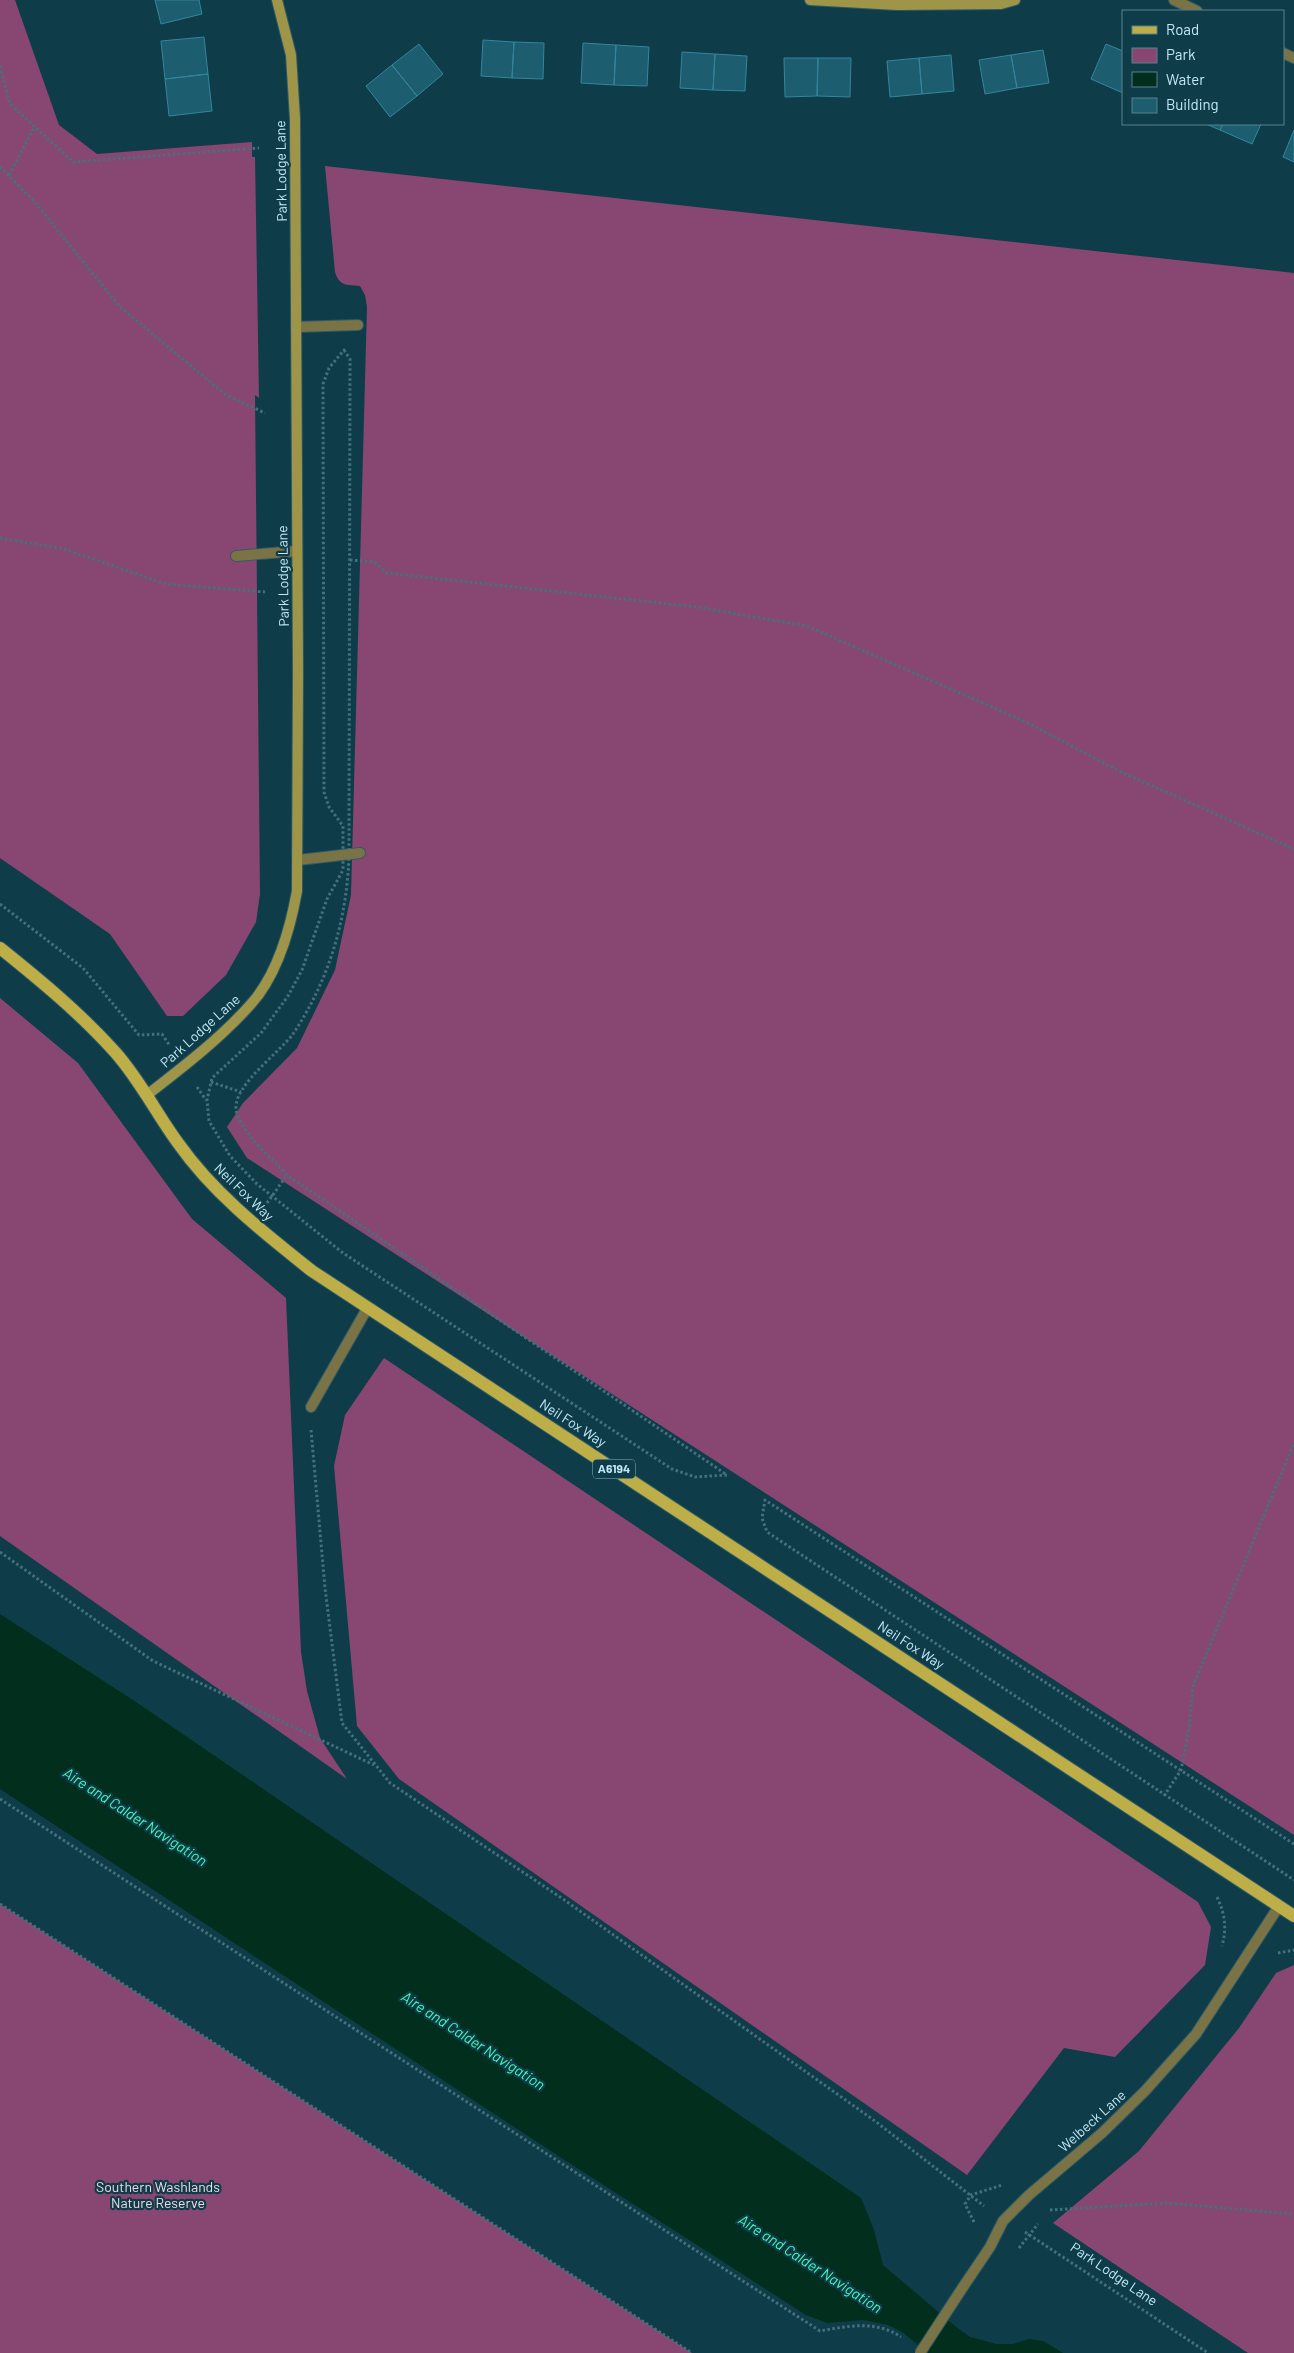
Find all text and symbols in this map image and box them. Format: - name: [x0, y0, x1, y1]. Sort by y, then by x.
- legend: [1122, 10, 1284, 125]
- text: Road: [1166, 20, 1199, 38]
- text: Park: [1166, 45, 1196, 63]
- text: Water: [1166, 70, 1205, 88]
- text: Building: [1166, 95, 1219, 113]
- street label: Park Lodge Lane: [271, 120, 290, 222]
- street label: Park Lodge Lane: [273, 525, 292, 627]
- street label: Park Lodge Lane: [156, 990, 243, 1071]
- street label: Neil Fox Way: [211, 1159, 278, 1225]
- street label: Neil Fox Way: [537, 1395, 610, 1451]
- road number: A6194: [593, 1460, 635, 1478]
- street label: Neil Fox Way: [875, 1617, 948, 1673]
- water label: Aire and Calder Navigation: [60, 1763, 211, 1869]
- water label: Aire and Calder Navigation: [398, 1987, 549, 2093]
- street label: Welbeck Lane: [1055, 2086, 1129, 2155]
- park label: Southern Washlands Nature Reserve: [96, 2178, 220, 2211]
- water label: Aire and Calder Navigation: [735, 2210, 886, 2316]
- street label: Park Lodge Lane: [1068, 2238, 1161, 2309]

